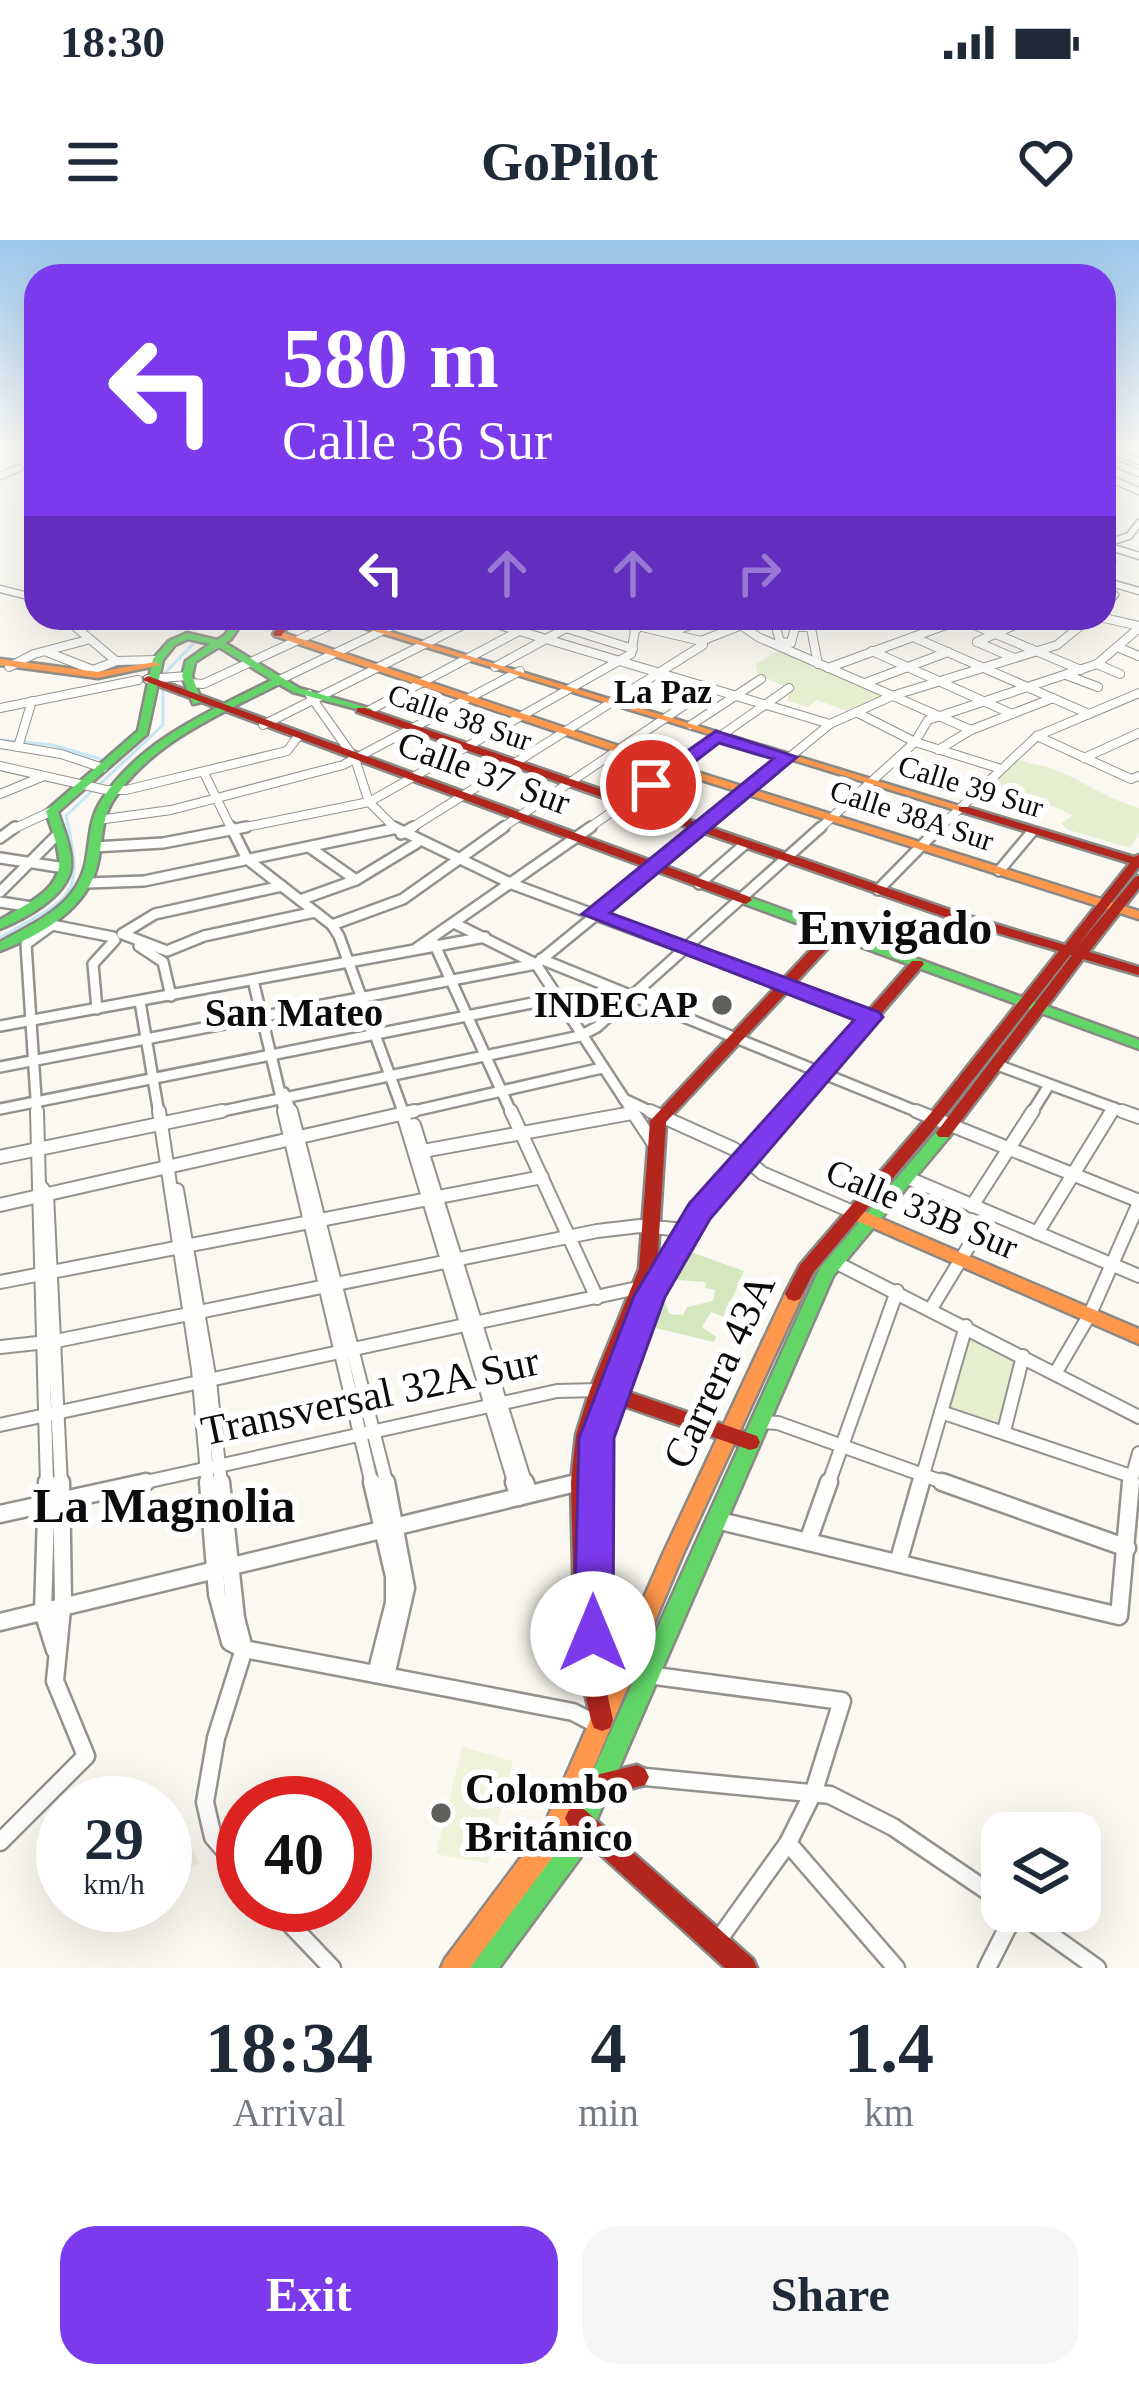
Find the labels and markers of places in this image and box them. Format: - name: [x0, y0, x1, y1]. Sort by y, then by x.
- pin: [600, 734, 702, 836]
- place label: INDECAP: [534, 985, 698, 1025]
- marker: INDECAP: [709, 992, 735, 1018]
- place label: Colombo Británico: [465, 1766, 633, 1860]
- marker: Colombo Británico: [428, 1800, 454, 1826]

